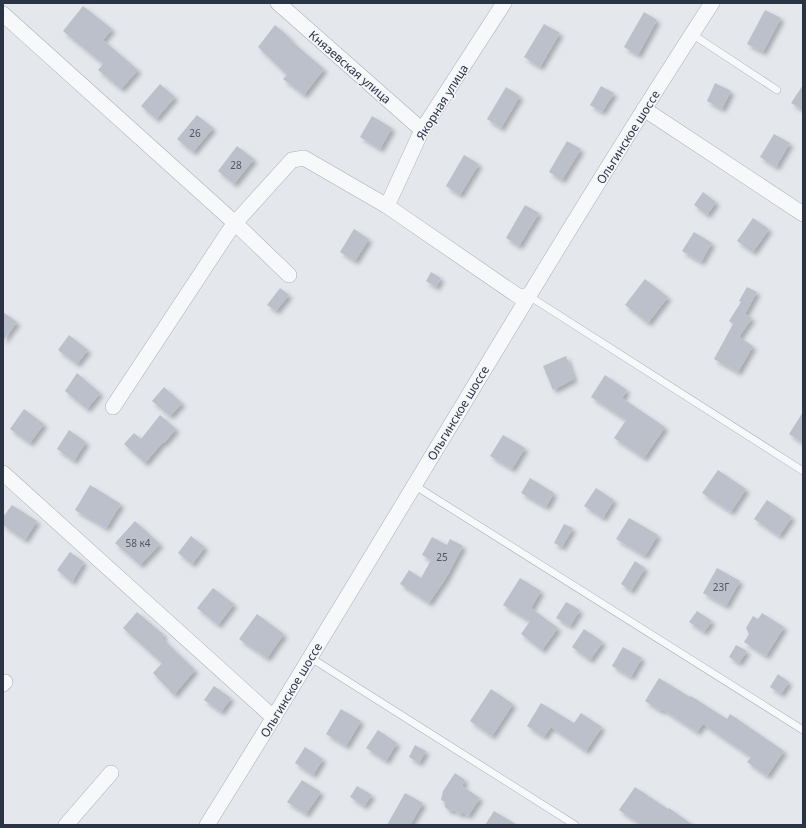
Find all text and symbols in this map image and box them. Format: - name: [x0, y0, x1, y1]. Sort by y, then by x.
- street label: Князевская улица: [305, 27, 395, 107]
- street label: Якорная улица: [412, 61, 472, 143]
- street label: Ольгинское шоссе: [592, 87, 664, 187]
- house number: 26: [189, 126, 201, 140]
- house number: 28: [230, 158, 242, 172]
- street label: Ольгинское шоссе: [423, 362, 493, 464]
- house number: 58 к4: [125, 536, 151, 550]
- house number: 25: [436, 550, 448, 564]
- house number: 23Г: [713, 580, 729, 594]
- street label: Ольгинское шоссе: [256, 639, 326, 741]

